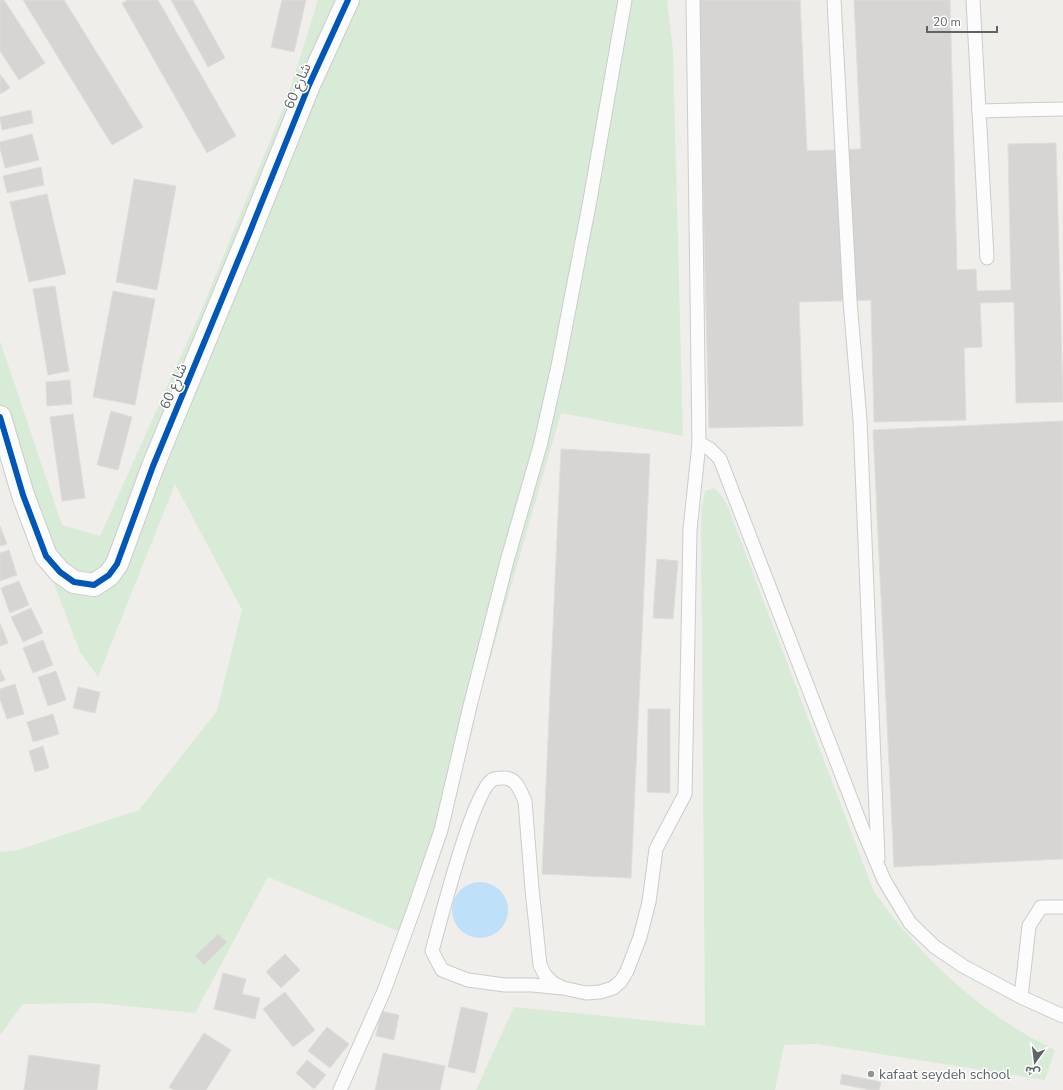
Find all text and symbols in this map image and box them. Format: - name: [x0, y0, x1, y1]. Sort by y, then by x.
- scale bar: [927, 8, 997, 34]
- text: 20 m: [933, 14, 961, 30]
- street label: شارع 60: [279, 61, 316, 112]
- street label: شارع 60: [155, 361, 192, 412]
- north arrow: [1015, 1042, 1055, 1082]
- text: ش: [1024, 1062, 1042, 1080]
- place label: kafaat seydeh school: [879, 1065, 1011, 1084]
- marker: kafaat seydeh school: [866, 1069, 876, 1079]

